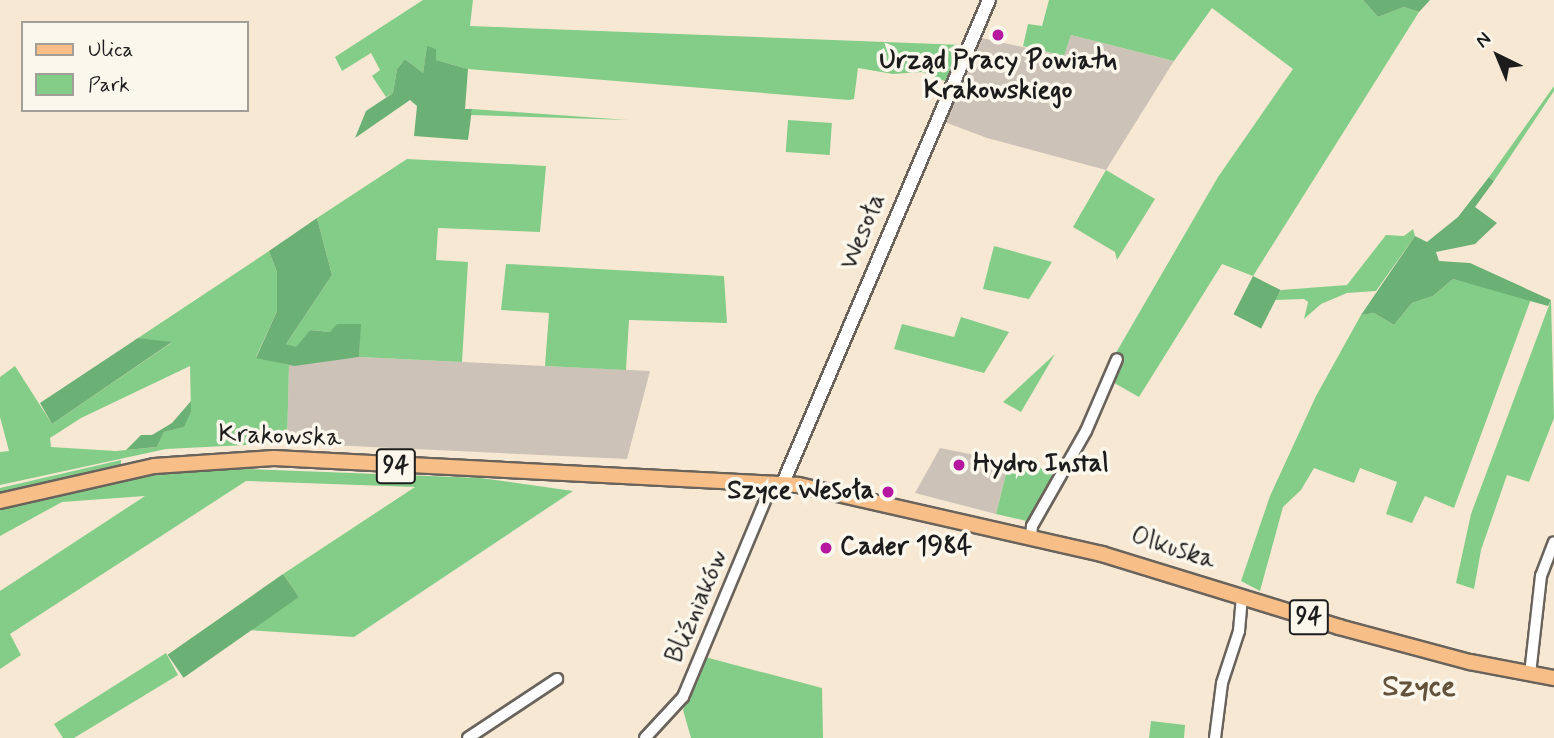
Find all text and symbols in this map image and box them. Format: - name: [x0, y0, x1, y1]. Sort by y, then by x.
- legend: [21, 21, 248, 112]
- north arrow: [1463, 21, 1533, 91]
- marker: Urząd Pracy Powiatu Krakowskiego: [990, 27, 1006, 43]
- text: N: [1470, 27, 1496, 54]
- text: Ulica: [88, 36, 133, 64]
- place label: Urząd Pracy Powiatu Krakowskiego: [883, 46, 1113, 108]
- text: Park: [88, 71, 130, 99]
- street label: Wesoła: [834, 189, 894, 275]
- street label: Krakowska: [218, 419, 342, 455]
- road number: 94: [375, 446, 417, 486]
- place label: Hydro Instal: [973, 449, 1109, 481]
- marker: Hydro Instal: [951, 457, 967, 473]
- place label: Szyce Wesoła: [723, 476, 874, 508]
- marker: Szyce Wesoła: [880, 484, 896, 500]
- street label: Olkuska: [1127, 521, 1219, 577]
- place label: Cader 1984: [840, 532, 972, 564]
- marker: Cader 1984: [818, 540, 834, 556]
- street label: Bliźniaków: [660, 546, 736, 668]
- road number: 94: [1288, 596, 1330, 638]
- district label: Szyce: [1382, 669, 1456, 705]

